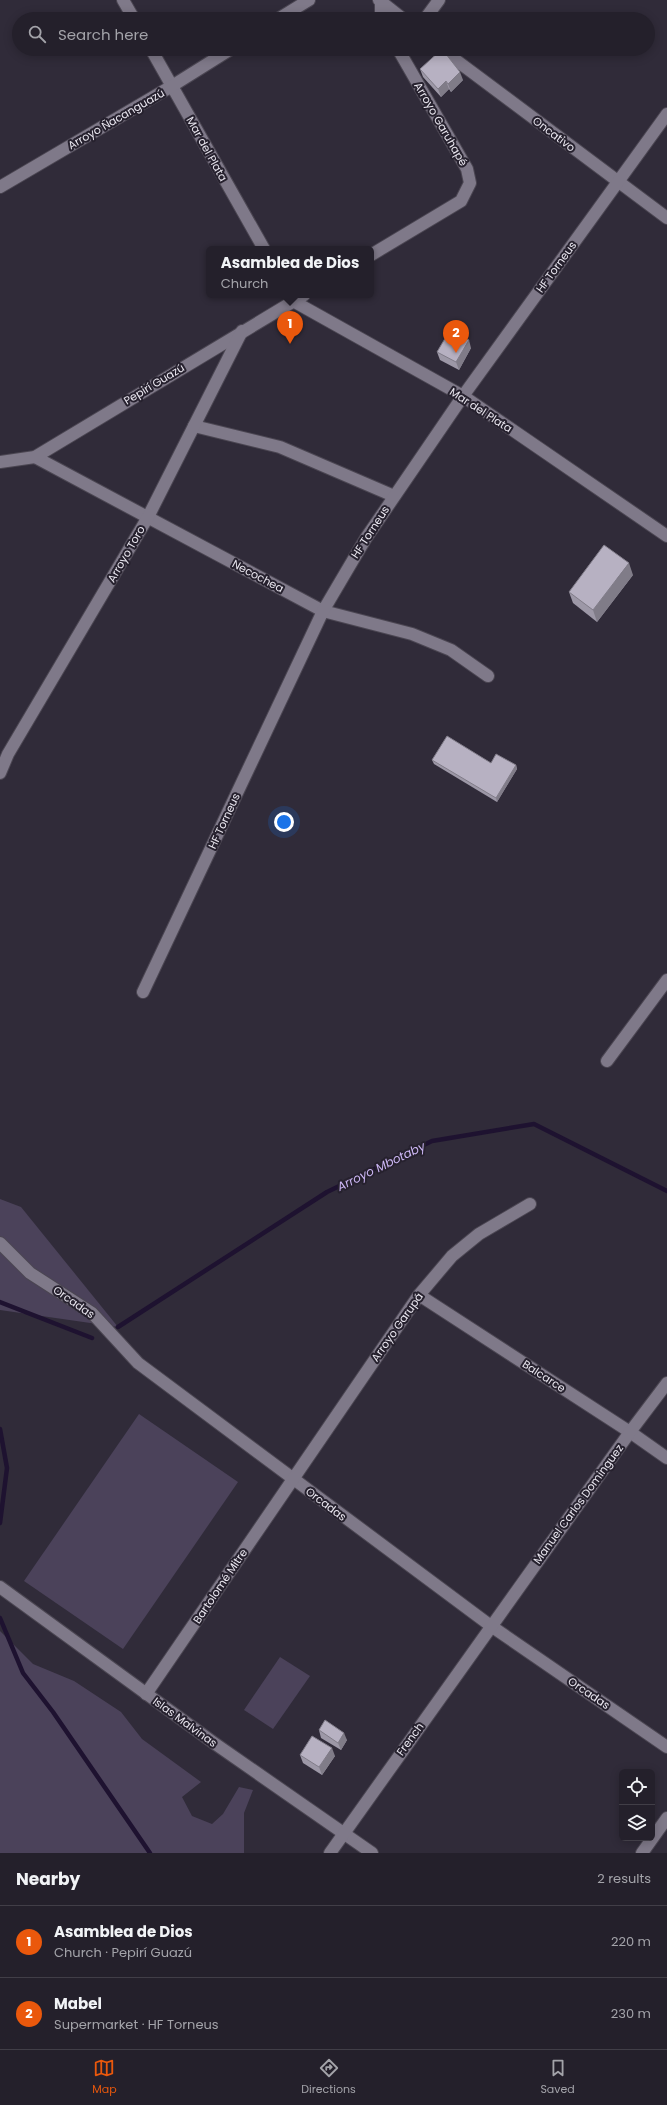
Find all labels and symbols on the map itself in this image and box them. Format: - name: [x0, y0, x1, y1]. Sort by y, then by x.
- street label: Arroyo Garuhapé: [410, 79, 472, 169]
- street label: Arroyo Ñacanguazú: [65, 85, 167, 153]
- street label: Oncativo: [529, 113, 579, 155]
- street label: Mar del Plata: [183, 114, 231, 184]
- street label: HF Torneus: [532, 238, 580, 296]
- pin: 1: [277, 311, 303, 344]
- pin: 2: [443, 320, 469, 353]
- street label: Pepirí Guazú: [121, 360, 187, 408]
- street label: Mar del Plata: [447, 384, 515, 436]
- street label: HF Torneus: [347, 502, 393, 561]
- street label: Arroyo Toro: [103, 523, 149, 585]
- street label: Necochea: [229, 556, 287, 596]
- street label: HF Torneus: [204, 790, 244, 851]
- your location: [274, 812, 294, 832]
- water label: Arroyo Mbotaby: [333, 1137, 429, 1195]
- street label: Orcadas: [50, 1282, 98, 1322]
- street label: Arroyo Garupá: [367, 1289, 427, 1365]
- street label: Balcarce: [519, 1356, 569, 1396]
- street label: Manuel Carlos Dominguez: [529, 1441, 627, 1567]
- street label: Orcadas: [302, 1483, 350, 1525]
- street label: Bartolomé Mitre: [189, 1545, 251, 1627]
- street label: Orcadas: [565, 1673, 613, 1713]
- street label: Islas Malvinas: [150, 1693, 221, 1751]
- street label: French: [393, 1719, 427, 1759]

